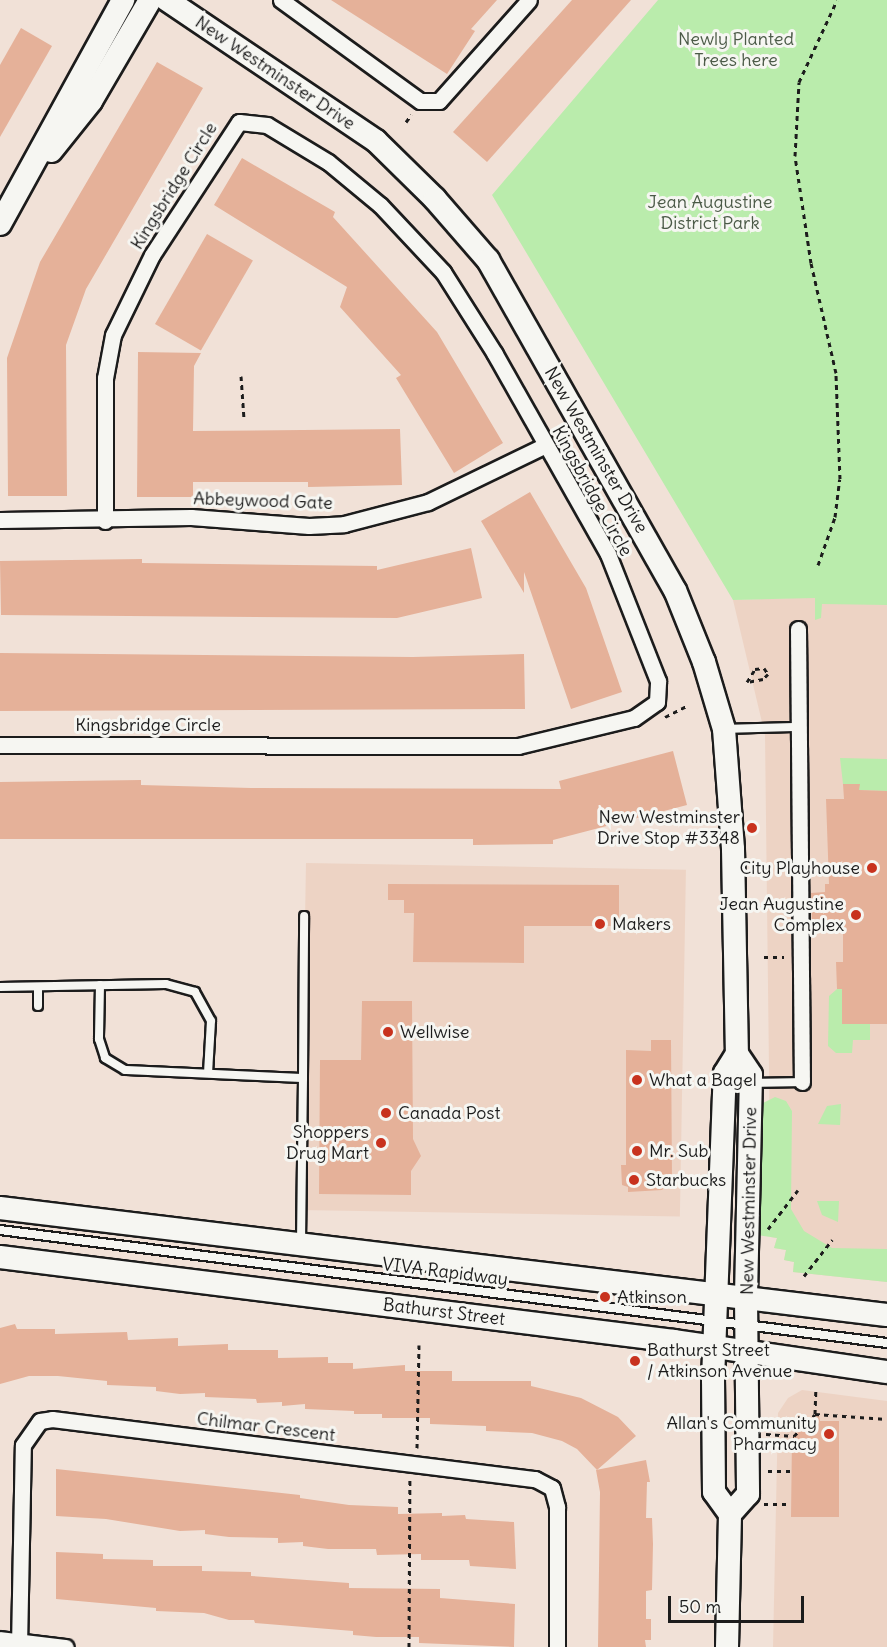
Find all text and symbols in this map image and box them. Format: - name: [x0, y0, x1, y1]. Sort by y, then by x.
- street label: New Westminster Drive: [191, 11, 359, 135]
- park label: Newly Planted Trees here: [678, 29, 794, 72]
- street label: Kingsbridge Circle: [126, 119, 222, 253]
- park label: Jean Augustine District Park: [648, 192, 772, 234]
- street label: New Westminster Drive: [540, 363, 652, 537]
- street label: Kingsbridge Circle: [547, 422, 637, 560]
- street label: Abbeywood Gate: [193, 488, 333, 514]
- street label: Kingsbridge Circle: [75, 714, 221, 736]
- place label: New Westminster Drive Stop #3348: [597, 807, 740, 850]
- marker: New Westminster Drive Stop #3348: [745, 821, 759, 835]
- place label: City Playhouse: [739, 857, 860, 879]
- marker: City Playhouse: [865, 861, 879, 875]
- place label: Jean Augustine Complex: [719, 894, 844, 936]
- marker: Jean Augustine Complex: [849, 908, 863, 922]
- place label: Makers: [612, 913, 671, 935]
- marker: Makers: [593, 917, 607, 931]
- place label: Wellwise: [400, 1021, 470, 1043]
- marker: Wellwise: [381, 1025, 395, 1039]
- place label: What a Bagel: [649, 1069, 757, 1091]
- marker: What a Bagel: [630, 1073, 644, 1087]
- place label: Canada Post: [398, 1102, 501, 1124]
- marker: Canada Post: [379, 1106, 393, 1120]
- street label: New Westminster Drive: [737, 1107, 761, 1295]
- place label: Shoppers Drug Mart: [286, 1122, 369, 1164]
- marker: Shoppers Drug Mart: [374, 1136, 388, 1150]
- place label: Mr. Sub: [649, 1140, 708, 1162]
- marker: Mr. Sub: [630, 1144, 644, 1158]
- place label: Starbucks: [646, 1169, 726, 1191]
- marker: Starbucks: [627, 1173, 641, 1187]
- street label: VIVA Rapidway: [381, 1254, 509, 1290]
- place label: Atkinson: [617, 1286, 687, 1308]
- marker: Atkinson: [598, 1290, 612, 1304]
- street label: Bathurst Street: [382, 1294, 506, 1330]
- place label: Bathurst Street / Atkinson Avenue: [647, 1340, 792, 1382]
- marker: Bathurst Street / Atkinson Avenue: [628, 1354, 642, 1368]
- street label: Chilmar Crescent: [196, 1408, 336, 1446]
- place label: Allan's Community Pharmacy: [667, 1413, 817, 1456]
- marker: Allan's Community Pharmacy: [822, 1427, 836, 1441]
- scale bar: [671, 1584, 808, 1622]
- text: 50 m: [679, 1595, 721, 1618]

